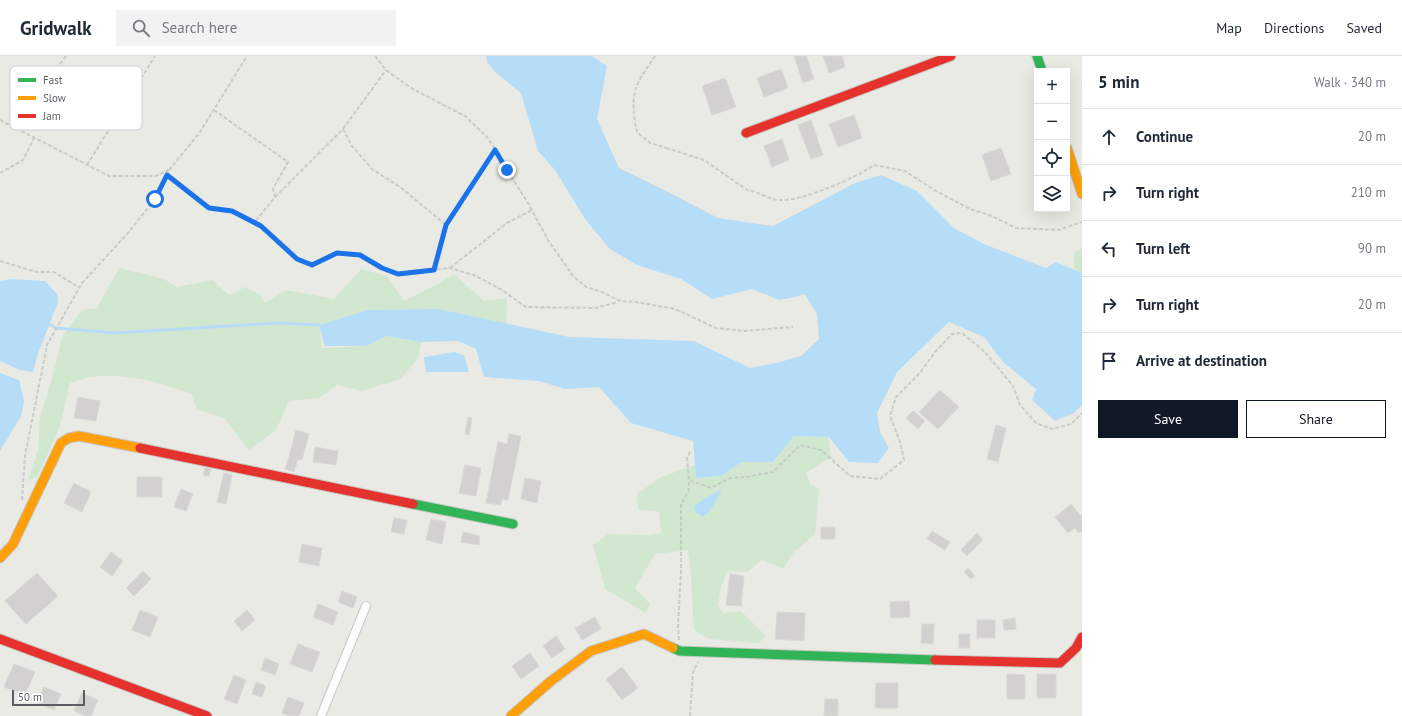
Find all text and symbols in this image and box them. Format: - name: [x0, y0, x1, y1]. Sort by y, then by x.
- search box: [116, 10, 396, 46]
- text: Gridwalk: [20, 16, 92, 40]
- icon: search: [130, 17, 152, 39]
- text: Search here: [162, 18, 237, 37]
- text: Map: [1216, 19, 1242, 37]
- text: Directions: [1264, 19, 1324, 37]
- text: Saved: [1346, 19, 1382, 37]
- legend: [10, 66, 142, 130]
- map controls: [1034, 68, 1070, 212]
- button: +: [1034, 68, 1070, 104]
- text: 5 min: [1098, 71, 1139, 93]
- text: Fast: [43, 73, 63, 87]
- text: Walk · 340 m: [1314, 74, 1386, 91]
- text: Slow: [43, 91, 66, 105]
- button: −: [1034, 104, 1070, 140]
- text: Jam: [42, 109, 61, 123]
- icon: ahead: [1098, 126, 1120, 148]
- text: Continue: [1136, 127, 1193, 146]
- text: 20 m: [1358, 128, 1386, 145]
- button: locate: [1034, 140, 1070, 176]
- route end: [498, 161, 516, 179]
- button: layers: [1034, 176, 1070, 212]
- icon: right: [1098, 182, 1120, 204]
- text: Turn right: [1136, 183, 1199, 202]
- text: 210 m: [1351, 184, 1386, 201]
- route start: [146, 190, 164, 208]
- icon: left: [1098, 238, 1120, 260]
- text: Turn left: [1136, 239, 1190, 258]
- text: 90 m: [1358, 240, 1386, 257]
- icon: right: [1098, 294, 1120, 316]
- text: Turn right: [1136, 295, 1199, 314]
- text: 20 m: [1358, 296, 1386, 313]
- icon: arrive: [1098, 350, 1120, 372]
- text: Arrive at destination: [1136, 351, 1267, 370]
- button: Save: [1098, 400, 1238, 438]
- button: Share: [1246, 400, 1386, 438]
- scale bar: [12, 688, 85, 707]
- text: 50 m: [18, 690, 42, 704]

